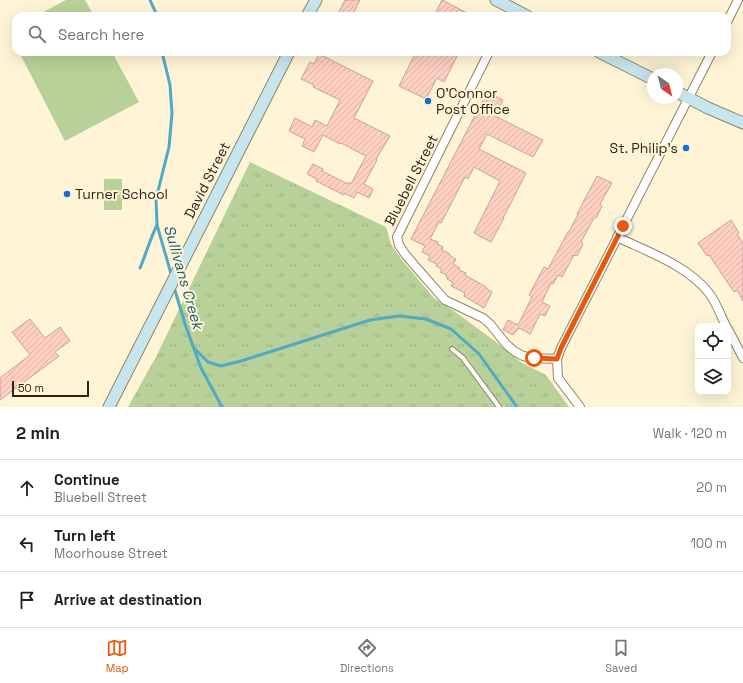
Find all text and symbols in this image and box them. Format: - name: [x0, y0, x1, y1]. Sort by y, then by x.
- search box: [12, 12, 731, 56]
- icon: search: [26, 23, 48, 45]
- text: Search here: [58, 25, 144, 44]
- north arrow: [647, 68, 683, 104]
- place label: O'Connor Post Office: [436, 84, 510, 118]
- marker: O'Connor Post Office: [423, 96, 433, 106]
- street label: Bluebell Street: [380, 131, 442, 229]
- street label: David Street: [180, 139, 234, 221]
- place label: St. Philip's: [610, 139, 678, 157]
- marker: St. Philip's: [681, 143, 691, 153]
- place label: Turner School: [75, 185, 168, 203]
- marker: Turner School: [62, 189, 72, 199]
- route end: [614, 217, 632, 235]
- water label: Sullivans Creek: [160, 223, 209, 333]
- map controls: [695, 323, 731, 395]
- button: locate: [695, 323, 731, 359]
- route start: [525, 349, 543, 367]
- button: layers: [695, 359, 731, 395]
- scale bar: [12, 379, 89, 398]
- text: 50 m: [18, 381, 44, 395]
- text: 2 min: [16, 422, 60, 444]
- text: Walk · 120 m: [653, 425, 727, 442]
- text: Continue: [54, 470, 120, 489]
- icon: ahead: [16, 477, 38, 499]
- text: 20 m: [696, 479, 727, 496]
- text: Bluebell Street: [54, 489, 147, 506]
- text: Turn left: [54, 526, 116, 545]
- icon: left: [16, 533, 38, 555]
- text: 100 m: [690, 535, 727, 552]
- text: Moorhouse Street: [54, 545, 168, 562]
- icon: arrive: [16, 589, 38, 611]
- text: Arrive at destination: [54, 590, 202, 609]
- tab: Map: [106, 637, 129, 675]
- tab: Directions: [340, 637, 394, 675]
- tab: Saved: [605, 637, 637, 675]

